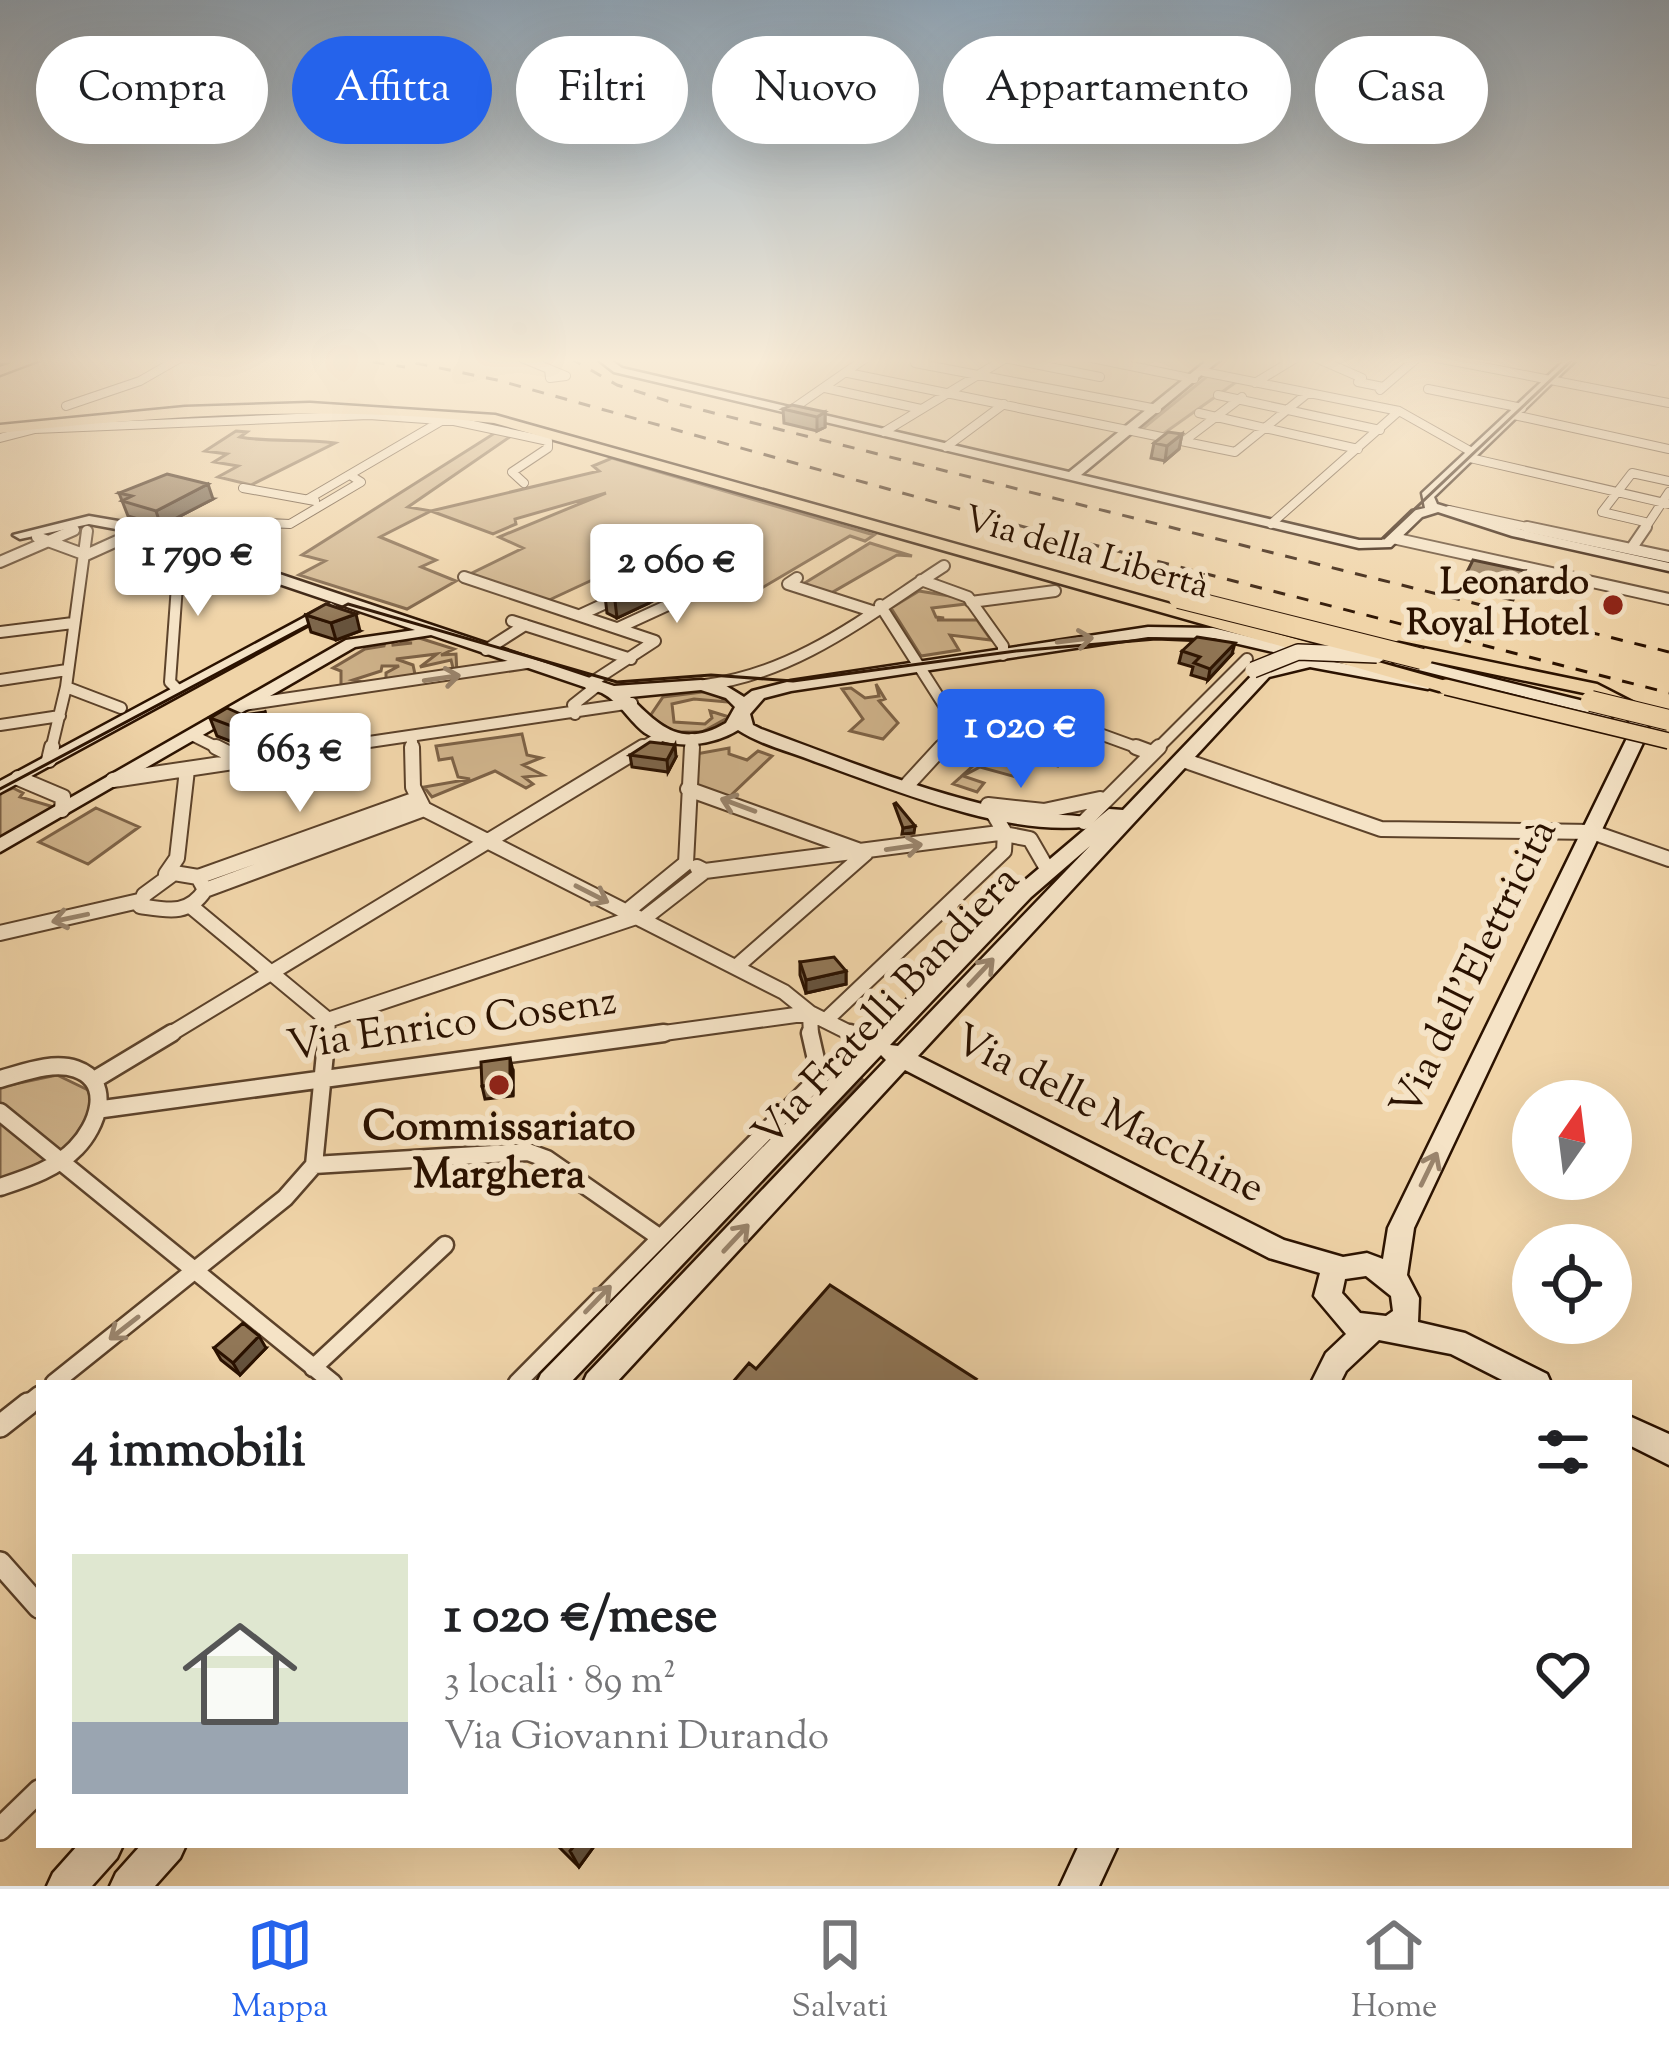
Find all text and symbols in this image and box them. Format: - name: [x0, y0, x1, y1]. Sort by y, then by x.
- chip: Compra: [36, 36, 268, 144]
- chip: Affitta: [292, 36, 492, 144]
- chip: Filtri: [516, 36, 688, 144]
- chip: Nuovo: [712, 36, 919, 144]
- chip: Appartamento: [943, 36, 1291, 144]
- chip: Casa: [1315, 36, 1488, 144]
- street label: Via della Libertà: [957, 494, 1215, 614]
- pin: 1 790 €: [87, 517, 309, 619]
- pin: 2 060 €: [566, 524, 788, 626]
- text: 1 790 €: [142, 528, 254, 584]
- text: 2 060 €: [617, 535, 737, 591]
- place label: Leonardo Royal Hotel: [1406, 558, 1589, 651]
- marker: Leonardo Royal Hotel: [1600, 592, 1626, 618]
- one-way arrow: [1055, 629, 1094, 651]
- one-way arrow: [422, 666, 461, 689]
- pin: 1 020 €: [910, 689, 1132, 791]
- text: 1 020 €: [965, 700, 1077, 756]
- pin: 663 €: [216, 713, 384, 815]
- text: 663 €: [257, 724, 343, 780]
- one-way arrow: [720, 793, 757, 815]
- street label: Via dell'Elettricità: [1378, 810, 1574, 1128]
- one-way arrow: [884, 835, 923, 858]
- street label: Via Fratelli Bandiera: [741, 853, 1035, 1163]
- one-way arrow: [574, 884, 609, 907]
- one-way arrow: [51, 907, 89, 930]
- one-way arrow: [967, 958, 995, 988]
- street label: Via Enrico Cosenz: [283, 973, 621, 1079]
- street label: Via delle Macchine: [942, 1012, 1274, 1220]
- marker: Commissariato Marghera: [486, 1072, 512, 1098]
- north arrow: [1512, 1080, 1632, 1200]
- map controls: [1512, 1080, 1632, 1344]
- place label: Commissariato Marghera: [363, 1099, 635, 1207]
- one-way arrow: [1419, 1152, 1442, 1187]
- one-way arrow: [721, 1223, 749, 1253]
- button: locate: [1512, 1224, 1632, 1344]
- one-way arrow: [584, 1285, 612, 1314]
- one-way arrow: [109, 1314, 141, 1341]
- text: 4 immobili: [72, 1416, 305, 1489]
- icon: filters: [1530, 1419, 1596, 1485]
- text: 1 020 €/mese: [444, 1582, 718, 1655]
- icon: home: [168, 1602, 312, 1746]
- icon: heart: [1530, 1641, 1596, 1707]
- text: 3 locali · 89 m²: [444, 1655, 676, 1711]
- text: Via Giovanni Durando: [444, 1711, 829, 1767]
- tab: Mappa: [232, 1912, 328, 2032]
- tab: Salvati: [791, 1912, 888, 2032]
- tab: Home: [1351, 1912, 1437, 2032]

